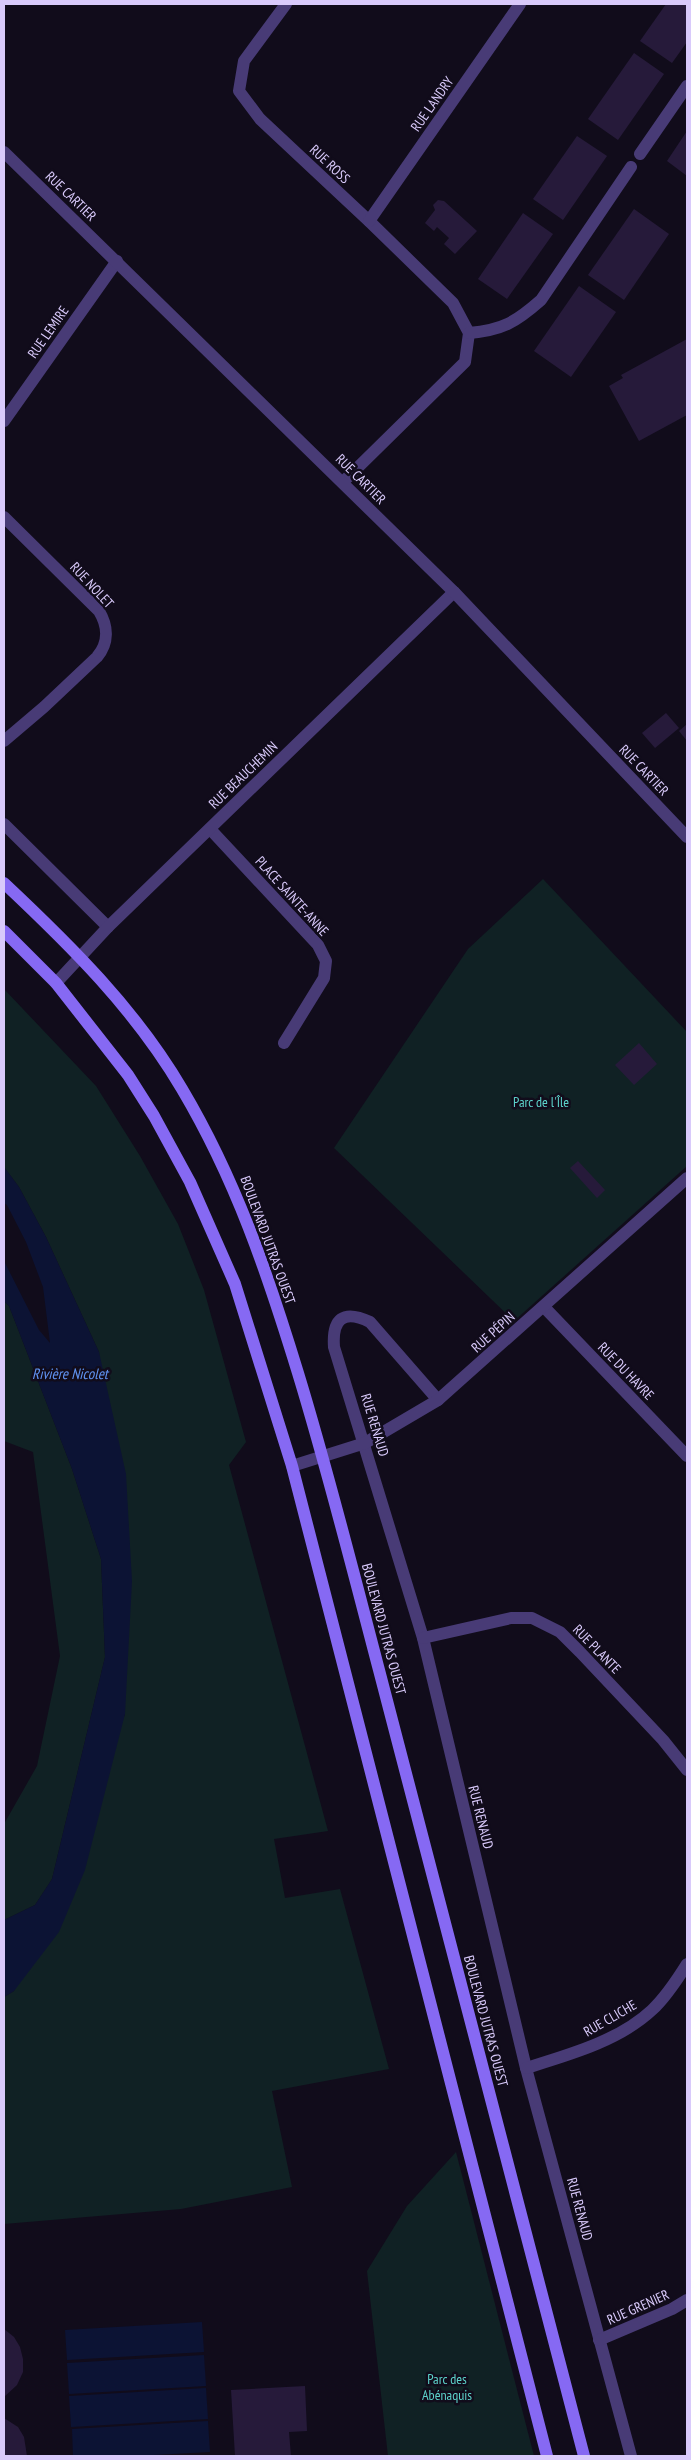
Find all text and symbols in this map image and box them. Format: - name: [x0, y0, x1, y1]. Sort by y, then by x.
- street label: RUE LANDRY: [407, 73, 458, 135]
- street label: RUE ROSS: [306, 141, 354, 187]
- street label: RUE CARTIER: [42, 167, 100, 225]
- street label: RUE LEMIRE: [24, 302, 72, 362]
- street label: RUE CARTIER: [332, 450, 390, 508]
- street label: RUE NOLET: [66, 558, 118, 612]
- street label: RUE BEAUCHEMIN: [205, 738, 281, 812]
- street label: RUE CARTIER: [615, 741, 673, 799]
- street label: PLACE SAINTE-ANNE: [251, 852, 333, 940]
- park label: Parc de l'Île: [513, 1093, 569, 1111]
- street label: BOULEVARD JUTRAS OUEST: [236, 1173, 300, 1307]
- street label: RUE PÉPIN: [467, 1308, 519, 1356]
- street label: RUE DU HAVRE: [594, 1338, 658, 1404]
- water label: Rivière Nicolet: [32, 1364, 110, 1383]
- street label: RUE RENAUD: [357, 1392, 393, 1458]
- street label: BOULEVARD JUTRAS OUEST: [358, 1561, 410, 1697]
- street label: RUE PLANTE: [569, 1621, 625, 1677]
- street label: RUE RENAUD: [464, 1784, 498, 1850]
- street label: BOULEVARD JUTRAS OUEST: [460, 1953, 512, 2089]
- street label: RUE CLICHE: [580, 1996, 640, 2040]
- street label: RUE RENAUD: [563, 2176, 597, 2242]
- street label: RUE GRENIER: [604, 2285, 672, 2329]
- park label: Parc des Abénaquis: [422, 2370, 472, 2404]

